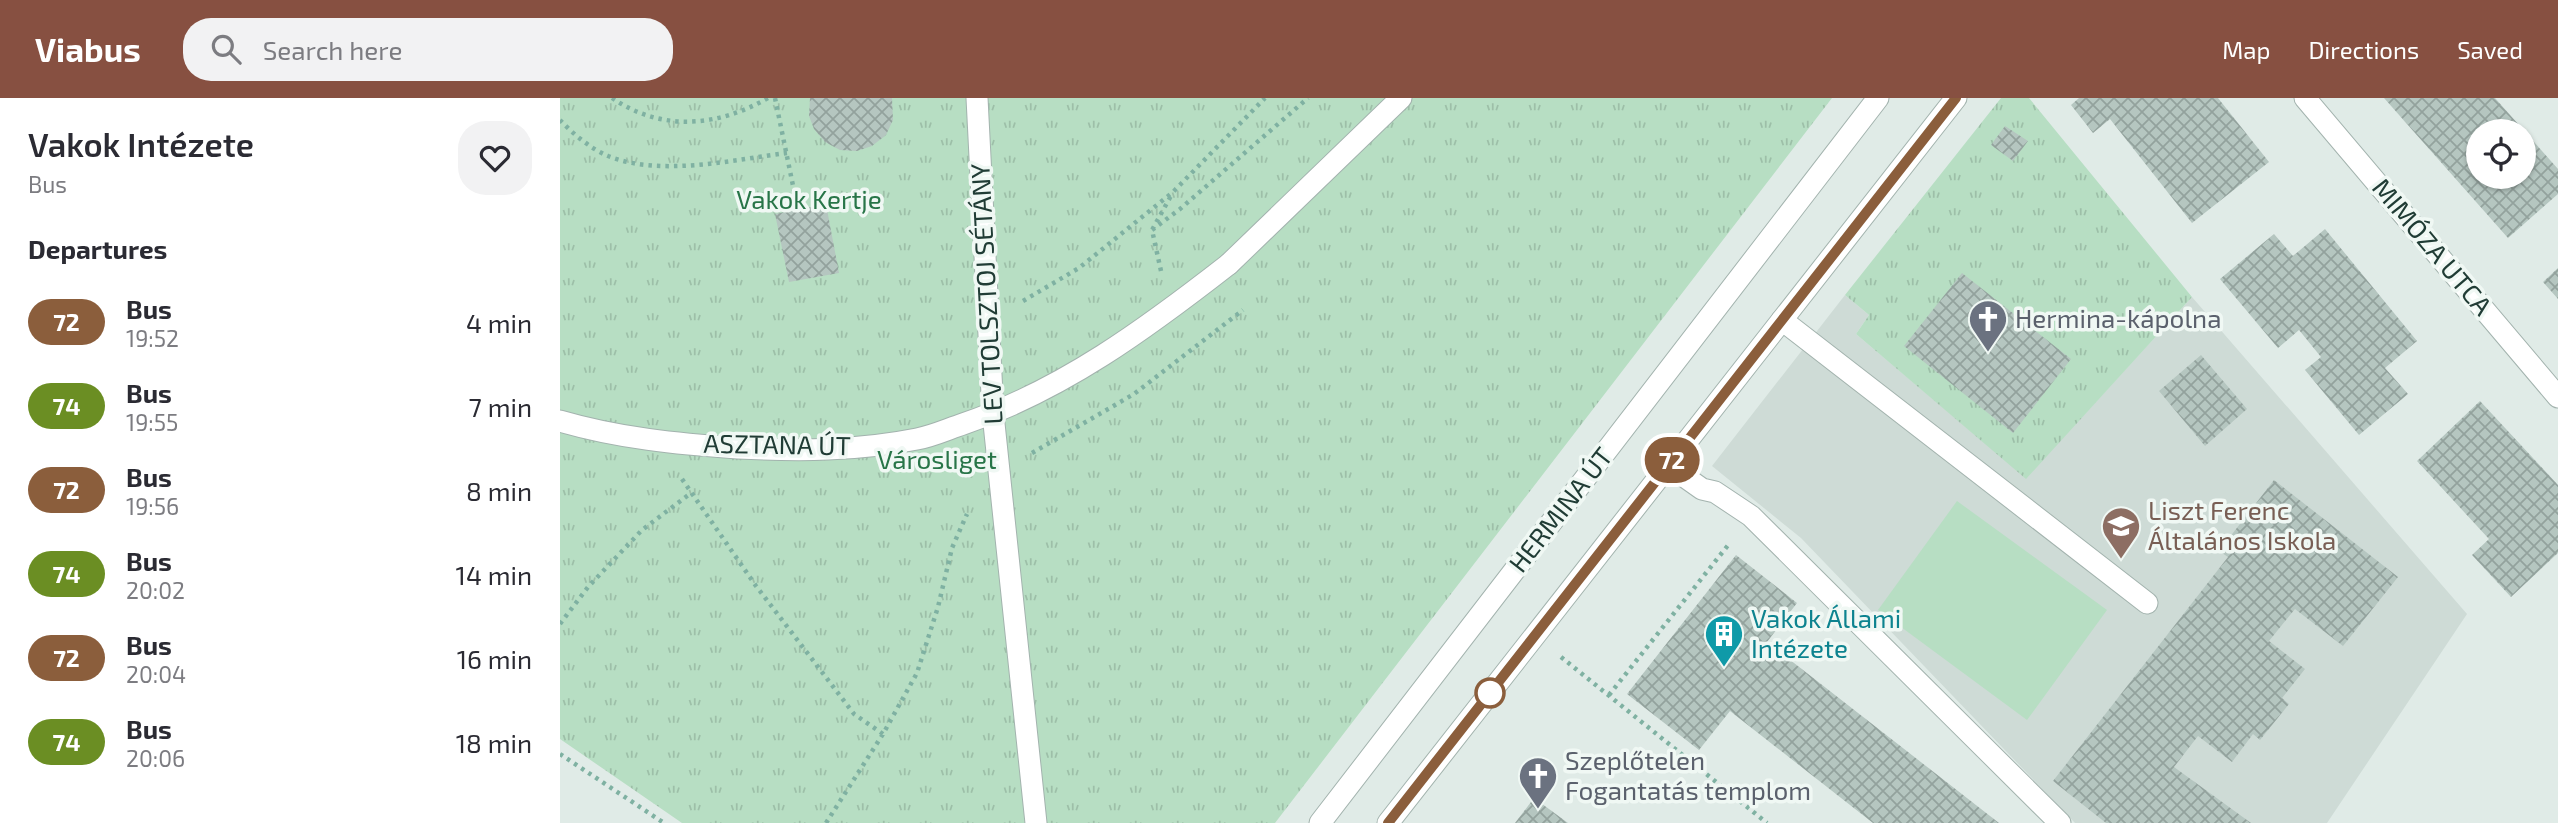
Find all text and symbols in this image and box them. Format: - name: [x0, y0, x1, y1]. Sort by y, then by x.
- search box: [183, 18, 673, 81]
- text: Viabus: [35, 29, 141, 69]
- icon: search: [207, 30, 245, 68]
- text: Search here: [263, 34, 402, 65]
- text: Map: [2222, 35, 2270, 64]
- text: Directions: [2308, 35, 2419, 64]
- text: Saved: [2457, 35, 2523, 64]
- map controls: [2466, 119, 2536, 189]
- button: locate: [2466, 119, 2536, 189]
- button: heart: [458, 121, 532, 195]
- text: Vakok Intézete: [28, 124, 254, 164]
- street label: LEV TOLSZTOJ SÉTÁNY: [963, 163, 1008, 425]
- text: Bus: [28, 170, 67, 198]
- street label: MIMÓZA UTCA: [2367, 171, 2499, 321]
- park label: Vakok Kertje: [736, 183, 882, 214]
- text: Departures: [28, 233, 167, 264]
- text: Bus: [126, 293, 172, 324]
- church icon: Hermina-kápolna: [1967, 298, 2009, 353]
- place label: Hermina-kápolna: [2015, 302, 2222, 333]
- text: 72: [53, 307, 80, 336]
- text: 4 min: [466, 307, 532, 338]
- text: 19:52: [126, 324, 179, 352]
- text: Bus: [126, 377, 172, 408]
- text: 74: [53, 391, 80, 420]
- text: 7 min: [469, 391, 532, 422]
- text: 19:55: [126, 408, 178, 436]
- street label: ASZTANA ÚT: [703, 427, 851, 460]
- line badge: 72: [1640, 437, 1704, 483]
- street label: HERMINA ÚT: [1502, 441, 1618, 578]
- park label: Városliget: [877, 443, 997, 474]
- text: 72: [1659, 445, 1685, 474]
- text: Bus: [126, 461, 172, 492]
- text: 72: [53, 475, 80, 504]
- text: 8 min: [466, 475, 532, 506]
- text: 19:56: [126, 492, 179, 520]
- place label: Liszt Ferenc Általános Iskola: [2148, 494, 2336, 555]
- school or university icon: Liszt Ferenc Általános Iskola: [2100, 505, 2142, 560]
- text: Bus: [126, 545, 172, 576]
- text: 74: [53, 559, 80, 588]
- text: 14 min: [456, 559, 532, 590]
- text: 20:02: [126, 576, 185, 604]
- place label: Vakok Állami Intézete: [1751, 602, 1901, 663]
- building icon: Vakok Állami Intézete: [1703, 613, 1745, 668]
- text: Bus: [126, 629, 172, 660]
- text: 72: [53, 643, 80, 672]
- text: 16 min: [457, 643, 532, 674]
- text: 20:04: [126, 660, 186, 688]
- unlabelled marker: [1475, 678, 1505, 708]
- text: Bus: [126, 713, 172, 744]
- text: 74: [53, 727, 80, 756]
- text: 18 min: [456, 727, 532, 758]
- text: 20:06: [126, 744, 185, 772]
- place label: Szeplőtelen Fogantatás templom: [1565, 744, 1811, 805]
- church icon: Szeplőtelen Fogantatás templom: [1517, 755, 1559, 810]

